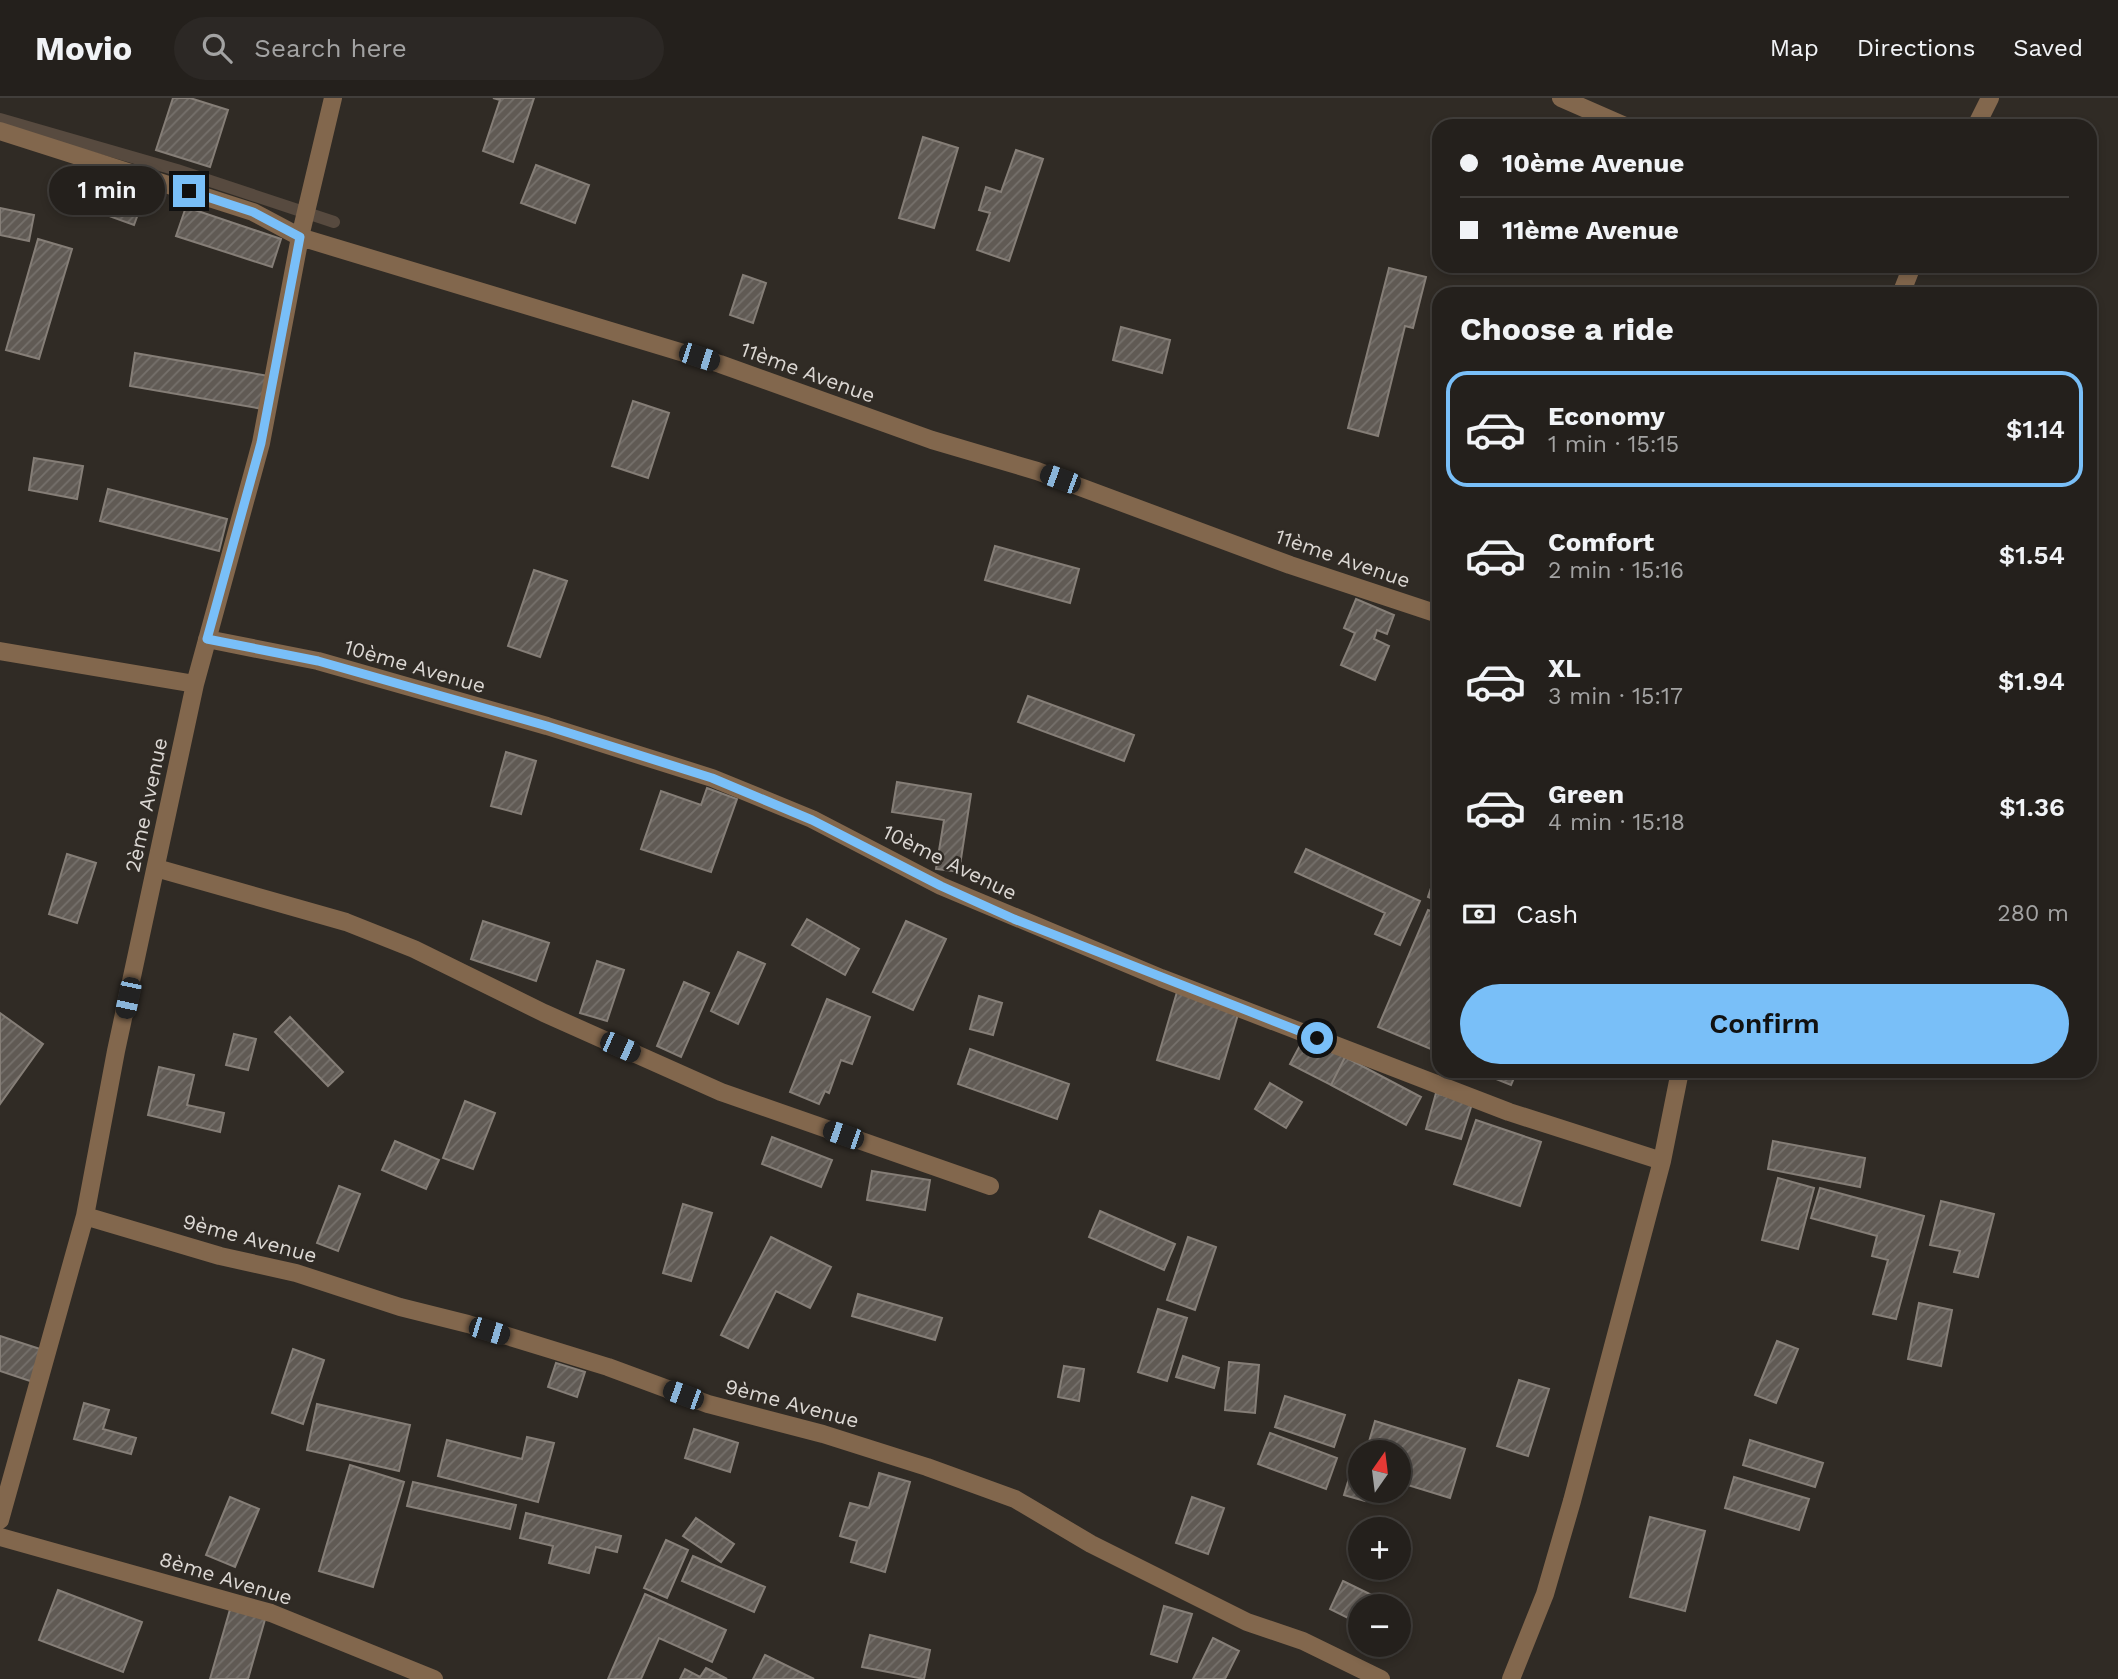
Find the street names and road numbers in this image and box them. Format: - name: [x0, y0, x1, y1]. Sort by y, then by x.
- street label: 11ème Avenue: [737, 336, 879, 408]
- street label: 11ème Avenue: [1272, 523, 1414, 593]
- street label: 10ème Avenue: [341, 634, 489, 698]
- street label: 2ème Avenue: [120, 735, 172, 875]
- street label: 10ème Avenue: [879, 819, 1021, 905]
- street label: 9ème Avenue: [180, 1208, 320, 1268]
- street label: 9ème Avenue: [722, 1373, 862, 1433]
- street label: 8ème Avenue: [156, 1546, 296, 1610]

